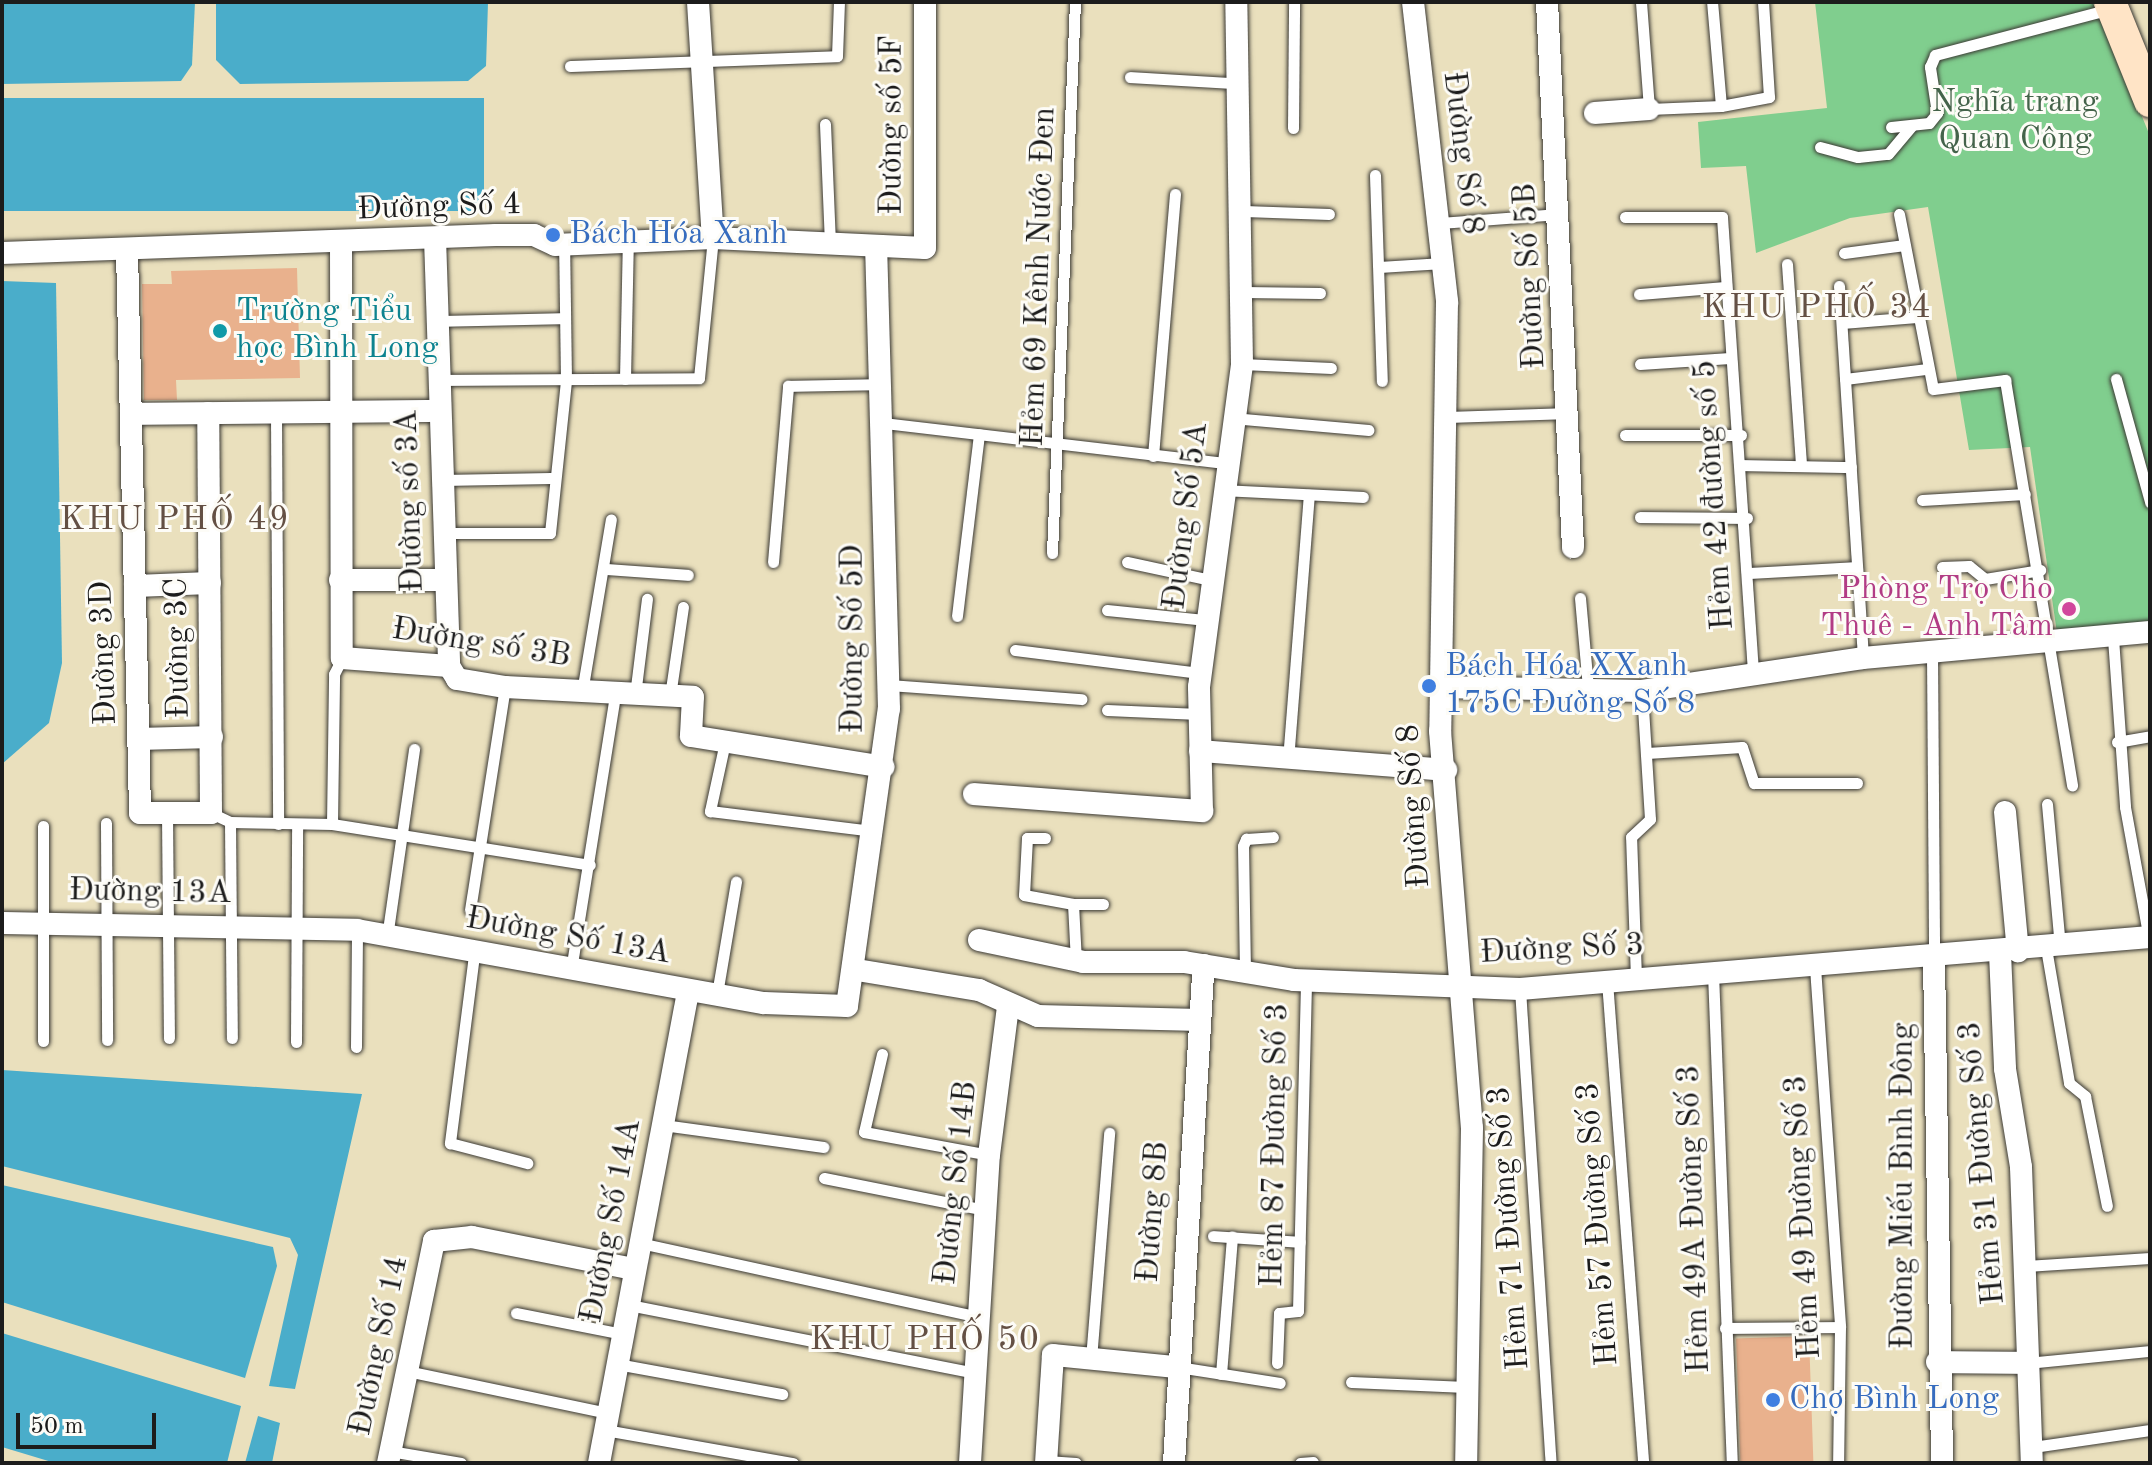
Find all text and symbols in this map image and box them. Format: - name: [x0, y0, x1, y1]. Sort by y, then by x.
- street label: Đường số 5F: [874, 35, 912, 215]
- street label: Đường Số 8: [1433, 69, 1491, 237]
- park label: Nghĩa trang Quan Công: [1931, 85, 2099, 160]
- street label: Hẻm 69 Kênh Nước Đen: [1015, 106, 1065, 448]
- street label: Đường Số 5B: [1507, 182, 1555, 370]
- street label: Đường Số 4: [356, 186, 522, 230]
- place label: Bách Hóa Xanh: [569, 216, 788, 254]
- marker: Bách Hóa Xanh: [544, 226, 562, 244]
- district label: KHU PHỐ 34: [1701, 289, 1933, 329]
- place label: Trường Tiểu học Bình Long: [236, 294, 438, 369]
- marker: Trường Tiểu học Bình Long: [211, 322, 229, 340]
- street label: Hẻm 42 đường số 5: [1686, 359, 1744, 631]
- street label: Đường số 3A: [389, 409, 433, 593]
- street label: Đường Số 5A: [1156, 420, 1218, 612]
- district label: KHU PHỐ 49: [59, 501, 291, 541]
- street label: Đường Số 5D: [835, 544, 873, 734]
- place label: Phòng Trọ Cho Thuê - Anh Tâm: [1820, 572, 2053, 647]
- street label: Đường 3C: [159, 577, 199, 719]
- street label: Đường 3D: [83, 580, 127, 726]
- marker: Phòng Trọ Cho Thuê - Anh Tâm: [2060, 600, 2078, 618]
- street label: Đường số 3B: [389, 611, 573, 677]
- place label: Bách Hóa XXanh 175C Đường Số 8: [1445, 649, 1695, 724]
- marker: Bách Hóa XXanh 175C Đường Số 8: [1420, 677, 1438, 695]
- street label: Đường Số 8: [1390, 723, 1440, 889]
- street label: Đường 13A: [68, 872, 232, 914]
- street label: Đường Số 13A: [463, 900, 673, 974]
- street label: Đường Số 3: [1479, 927, 1645, 973]
- street label: Hẻm 87 Đường Số 3: [1254, 1002, 1298, 1288]
- street label: Hẻm 31 Đường Số 3: [1951, 1020, 2015, 1306]
- street label: Đường Miếu Bình Đông: [1885, 1023, 1923, 1349]
- street label: Hẻm 49A Đường Số 3: [1670, 1064, 1720, 1374]
- street label: Hẻm 49 Đường Số 3: [1777, 1074, 1831, 1360]
- street label: Đường Số 14B: [927, 1079, 987, 1287]
- street label: Hẻm 57 Đường Số 3: [1570, 1081, 1628, 1367]
- street label: Hẻm 71 Đường Số 3: [1481, 1085, 1539, 1371]
- street label: Đường Số 14A: [573, 1116, 651, 1326]
- street label: Đường 8B: [1130, 1140, 1178, 1284]
- street label: Đường Số 14: [342, 1253, 418, 1439]
- district label: KHU PHỐ 50: [809, 1321, 1041, 1361]
- place label: Chợ Bình Long: [1789, 1381, 1999, 1419]
- marker: Chợ Bình Long: [1764, 1391, 1782, 1409]
- scale bar: [20, 1397, 160, 1447]
- text: 50 m: [30, 1415, 84, 1439]

